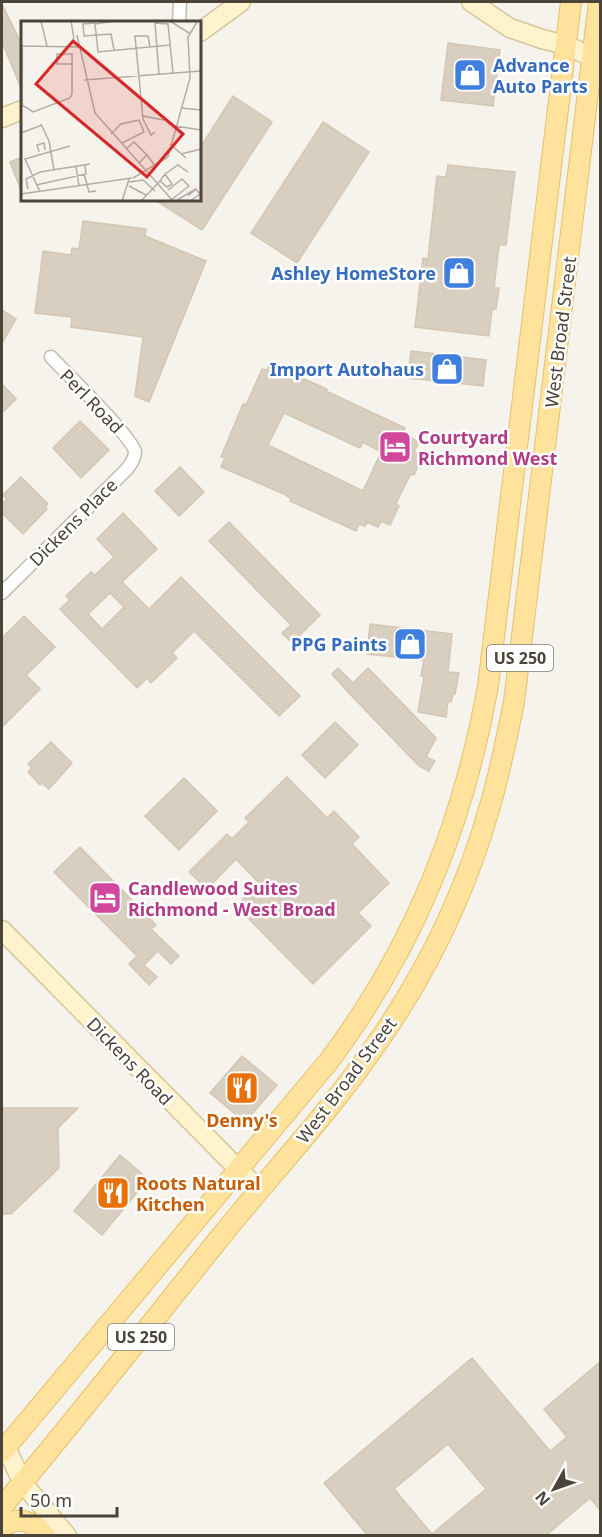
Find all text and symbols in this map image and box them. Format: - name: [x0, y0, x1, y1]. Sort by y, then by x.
- inset map: [21, 21, 201, 201]
- place label: Advance Auto Parts: [493, 53, 588, 98]
- shop icon: Advance Auto Parts: [452, 57, 488, 93]
- shop icon: Ashley HomeStore: [441, 255, 477, 291]
- street label: West Broad Street: [539, 255, 581, 409]
- place label: Ashley HomeStore: [271, 261, 436, 285]
- shop icon: Import Autohaus: [429, 351, 465, 387]
- place label: Import Autohaus: [270, 357, 424, 381]
- street label: Perl Road: [55, 364, 129, 438]
- place label: Courtyard Richmond West: [418, 425, 558, 470]
- hotel icon: Courtyard Richmond West: [377, 429, 413, 465]
- street label: Dickens Place: [24, 473, 122, 571]
- shop icon: PPG Paints: [392, 626, 428, 662]
- place label: PPG Paints: [291, 632, 387, 656]
- road number: US 250: [487, 645, 553, 671]
- place label: Candlewood Suites Richmond - West Broad: [128, 876, 336, 921]
- hotel icon: Candlewood Suites Richmond - West Broad: [87, 880, 123, 916]
- street label: Dickens Road: [82, 1012, 178, 1110]
- street label: West Broad Street: [291, 1012, 402, 1148]
- restaurant icon: Denny's: [224, 1070, 260, 1106]
- place label: Denny's: [206, 1108, 278, 1132]
- place label: Roots Natural Kitchen: [136, 1171, 261, 1216]
- restaurant icon: Roots Natural Kitchen: [95, 1175, 131, 1211]
- road number: US 250: [108, 1324, 174, 1350]
- north arrow: [524, 1459, 584, 1519]
- scale bar: [21, 1480, 117, 1518]
- text: N: [530, 1487, 555, 1511]
- text: 50 m: [30, 1488, 72, 1512]

